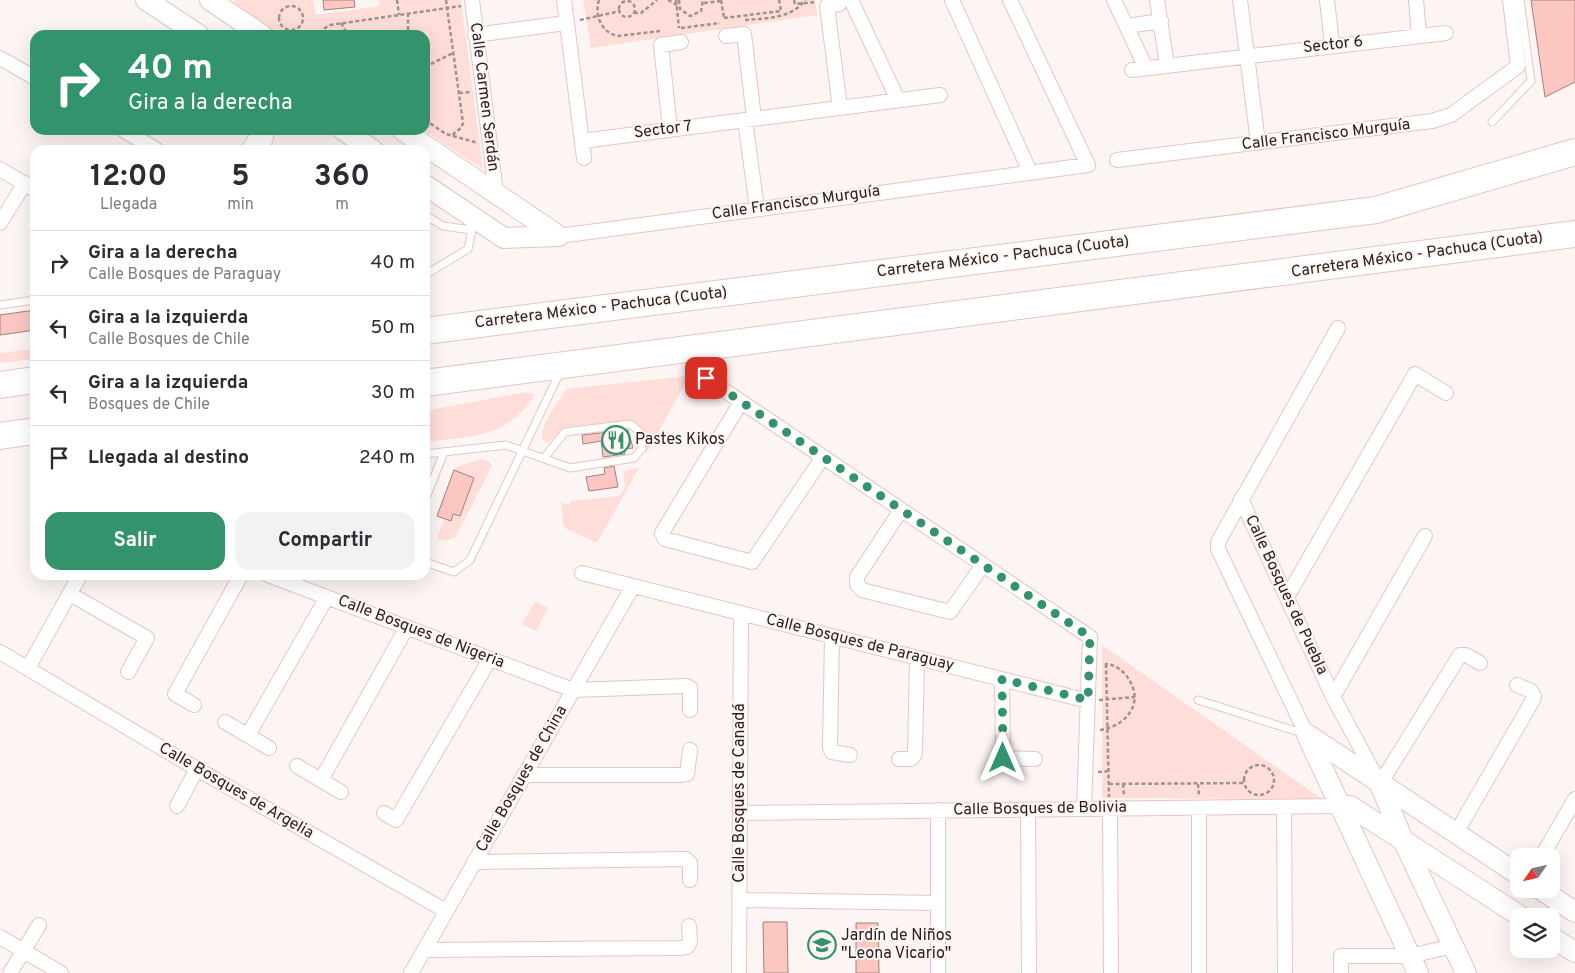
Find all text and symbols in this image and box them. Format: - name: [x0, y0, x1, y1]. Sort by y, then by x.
- street label: Calle Carmen Serdán: [465, 21, 503, 173]
- street label: Sector 6: [1302, 32, 1364, 58]
- text: 40 m: [128, 47, 213, 91]
- icon: right: [45, 50, 110, 115]
- text: Gira a la derecha: [128, 90, 293, 117]
- street label: Calle Francisco Murguía: [1241, 115, 1411, 155]
- street label: Sector 7: [633, 117, 693, 143]
- text: 12:00: [90, 159, 167, 196]
- text: 5: [231, 159, 250, 196]
- text: 360: [314, 159, 370, 196]
- street label: Calle Francisco Murguía: [711, 181, 881, 225]
- text: Llegada: [100, 195, 157, 215]
- text: min: [227, 195, 254, 215]
- text: m: [335, 195, 349, 215]
- street label: Carretera México - Pachuca (Cuota): [1290, 227, 1544, 283]
- street label: Carretera México - Pachuca (Cuota): [876, 232, 1130, 282]
- text: Gira a la derecha: [88, 241, 238, 265]
- icon: right: [45, 249, 73, 277]
- text: 40 m: [370, 251, 415, 275]
- text: Calle Bosques de Paraguay: [88, 265, 281, 285]
- street label: Carretera México - Pachuca (Cuota): [474, 283, 728, 333]
- text: Gira a la izquierda: [88, 306, 248, 330]
- icon: left: [45, 314, 73, 342]
- text: 50 m: [370, 316, 415, 340]
- text: Calle Bosques de Chile: [88, 330, 250, 350]
- pin: [685, 357, 727, 399]
- icon: arrive: [692, 364, 720, 392]
- text: Gira a la izquierda: [88, 371, 248, 395]
- icon: left: [45, 379, 73, 407]
- text: 30 m: [371, 381, 415, 405]
- text: Bosques de Chile: [88, 395, 210, 415]
- restaurant icon: Pastes Kikos: [601, 425, 631, 455]
- place label: Pastes Kikos: [635, 430, 725, 450]
- icon: arrive: [45, 444, 73, 472]
- text: Llegada al destino: [88, 446, 249, 470]
- text: 240 m: [359, 446, 415, 470]
- button: Salir: [45, 512, 225, 570]
- button: Compartir: [235, 512, 415, 570]
- street label: Calle Bosques de Puebla: [1240, 512, 1332, 678]
- street label: Calle Bosques de Nigeria: [335, 591, 507, 673]
- street label: Calle Bosques de Paraguay: [764, 610, 956, 676]
- street label: Calle Bosques de China: [472, 702, 572, 856]
- street label: Calle Bosques de Canadá: [730, 703, 750, 883]
- position arrow: [976, 731, 1028, 783]
- street label: Calle Bosques de Argelia: [155, 738, 317, 844]
- street label: Calle Bosques de Bolivia: [953, 797, 1127, 821]
- north arrow: [1510, 848, 1560, 898]
- map controls: [1510, 848, 1560, 958]
- button: layers: [1510, 908, 1560, 958]
- place label: Jardín de Niños "Leona Vicario": [841, 926, 952, 964]
- school or university icon: Jardín de Niños "Leona Vicario": [807, 930, 837, 960]

